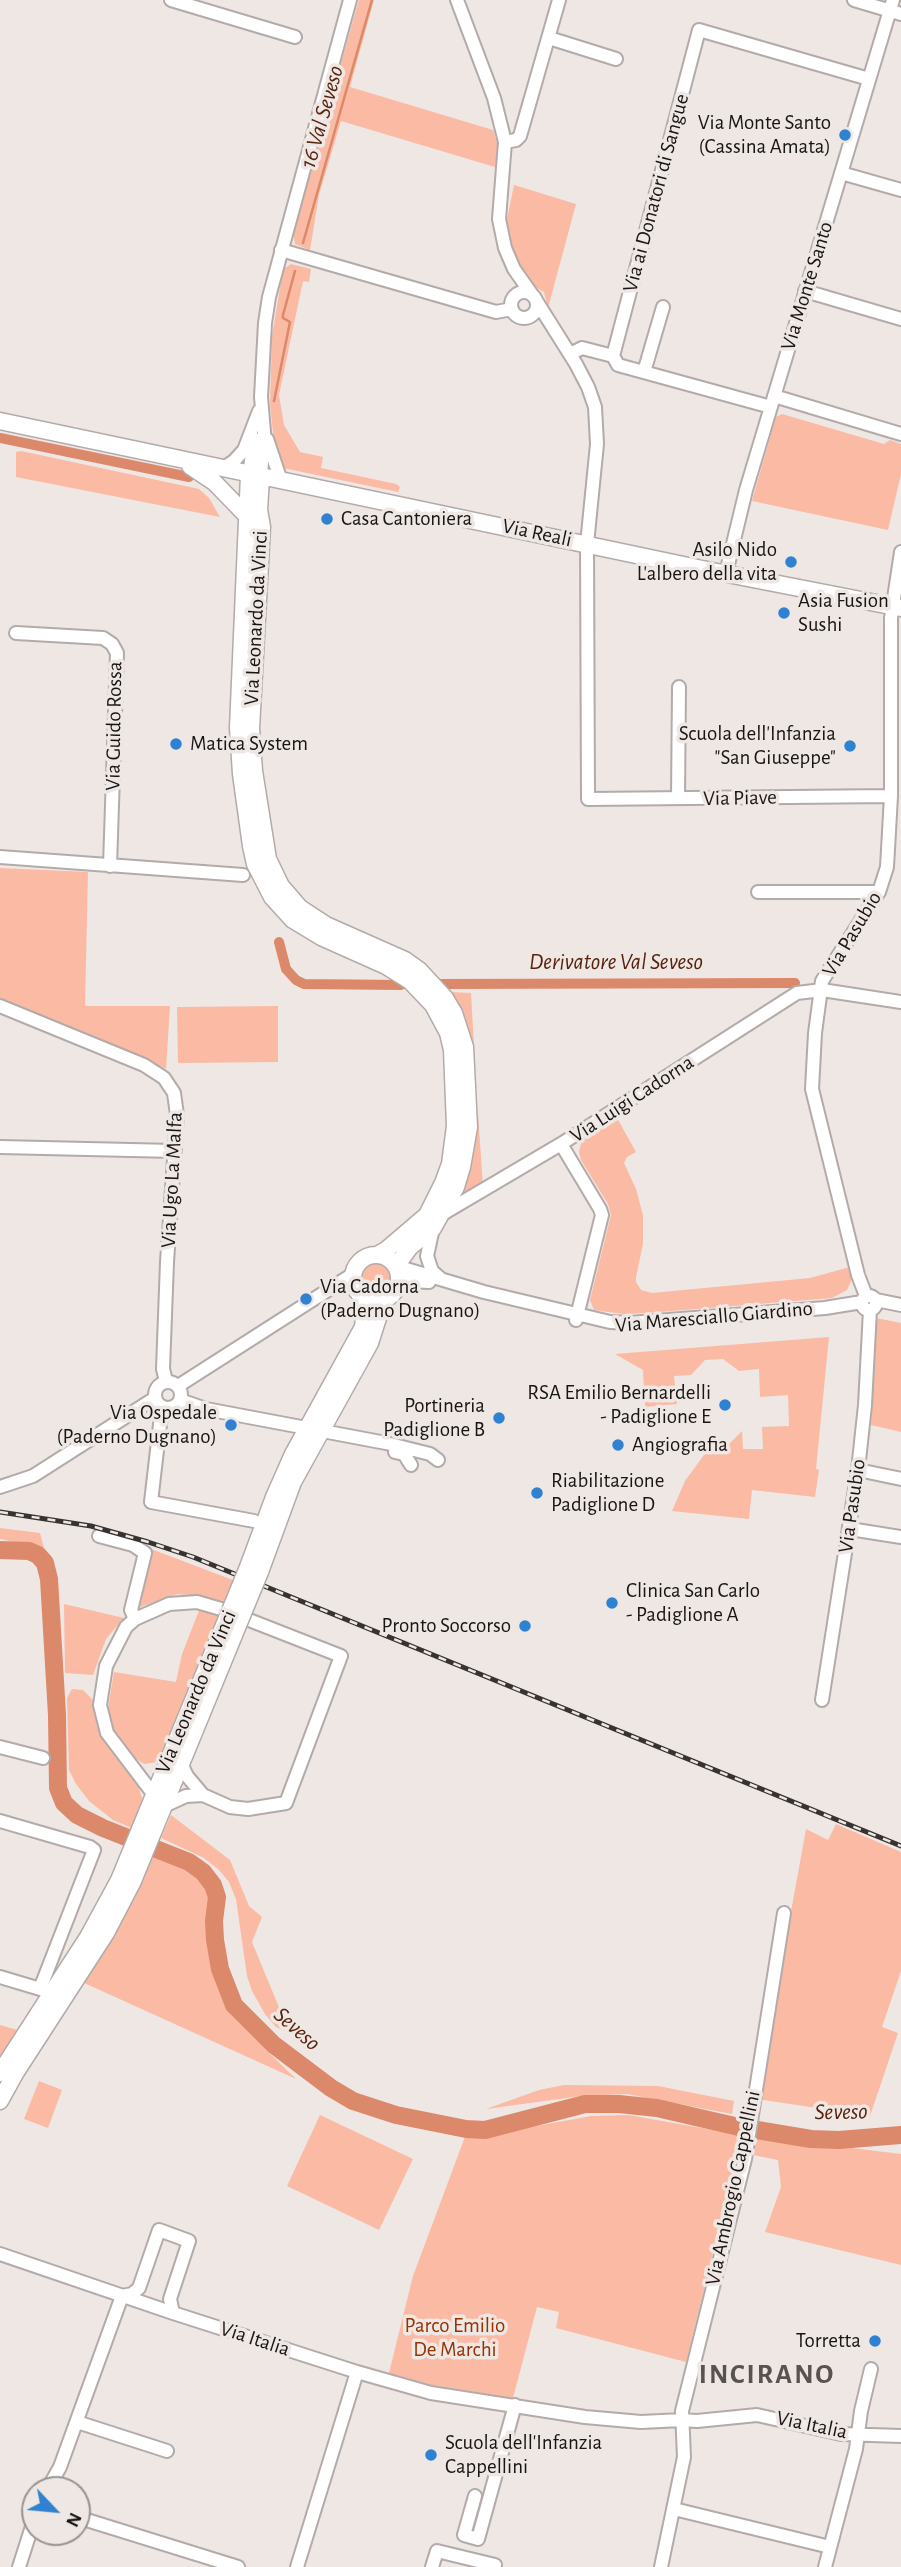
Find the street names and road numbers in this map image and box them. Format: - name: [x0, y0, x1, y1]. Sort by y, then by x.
- street label: Via ai Donatori di Sangue: [617, 91, 695, 295]
- street label: Via Monte Santo: [775, 219, 839, 353]
- street label: Via Reali: [500, 513, 574, 553]
- street label: Via Leonardo da Vinci: [239, 530, 273, 706]
- street label: Via Guido Rossa: [100, 661, 128, 791]
- street label: Via Piave: [703, 785, 777, 811]
- street label: Via Pasubio: [817, 887, 887, 981]
- street label: Via Luigi Cadorna: [565, 1050, 699, 1148]
- street label: Via Ugo La Malfa: [156, 1111, 188, 1249]
- street label: Via Maresciallo Giardino: [614, 1296, 814, 1338]
- street label: Via Pasubio: [833, 1457, 871, 1555]
- street label: Via Leonardo da Vinci: [150, 1607, 242, 1777]
- street label: Via Ambrogio Cappellini: [700, 2088, 766, 2288]
- street label: Via Italia: [217, 2316, 293, 2362]
- street label: Via Italia: [774, 2405, 850, 2445]

